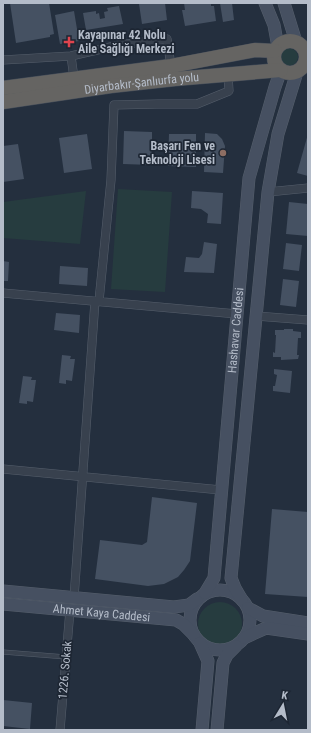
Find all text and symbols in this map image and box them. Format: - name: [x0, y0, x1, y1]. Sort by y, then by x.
- place label: Kayapınar 42 Nolu Aile Sağlığı Merkezi: [78, 28, 175, 56]
- marker: Kayapınar 42 Nolu Aile Sağlığı Merkezi: [63, 36, 75, 48]
- street label: Diyarbakır-Şanlıurfa yolu: [83, 70, 200, 97]
- place label: Başarı Fen ve Teknoloji Lisesi: [140, 139, 215, 167]
- marker: Başarı Fen ve Teknoloji Lisesi: [218, 148, 228, 158]
- street label: Hashavar Caddesi: [225, 287, 246, 374]
- street label: Ahmet Kaya Caddesi: [52, 602, 151, 625]
- street label: 1226. Sokak: [55, 640, 75, 700]
- north arrow: [263, 685, 303, 725]
- text: K: [281, 689, 290, 703]

